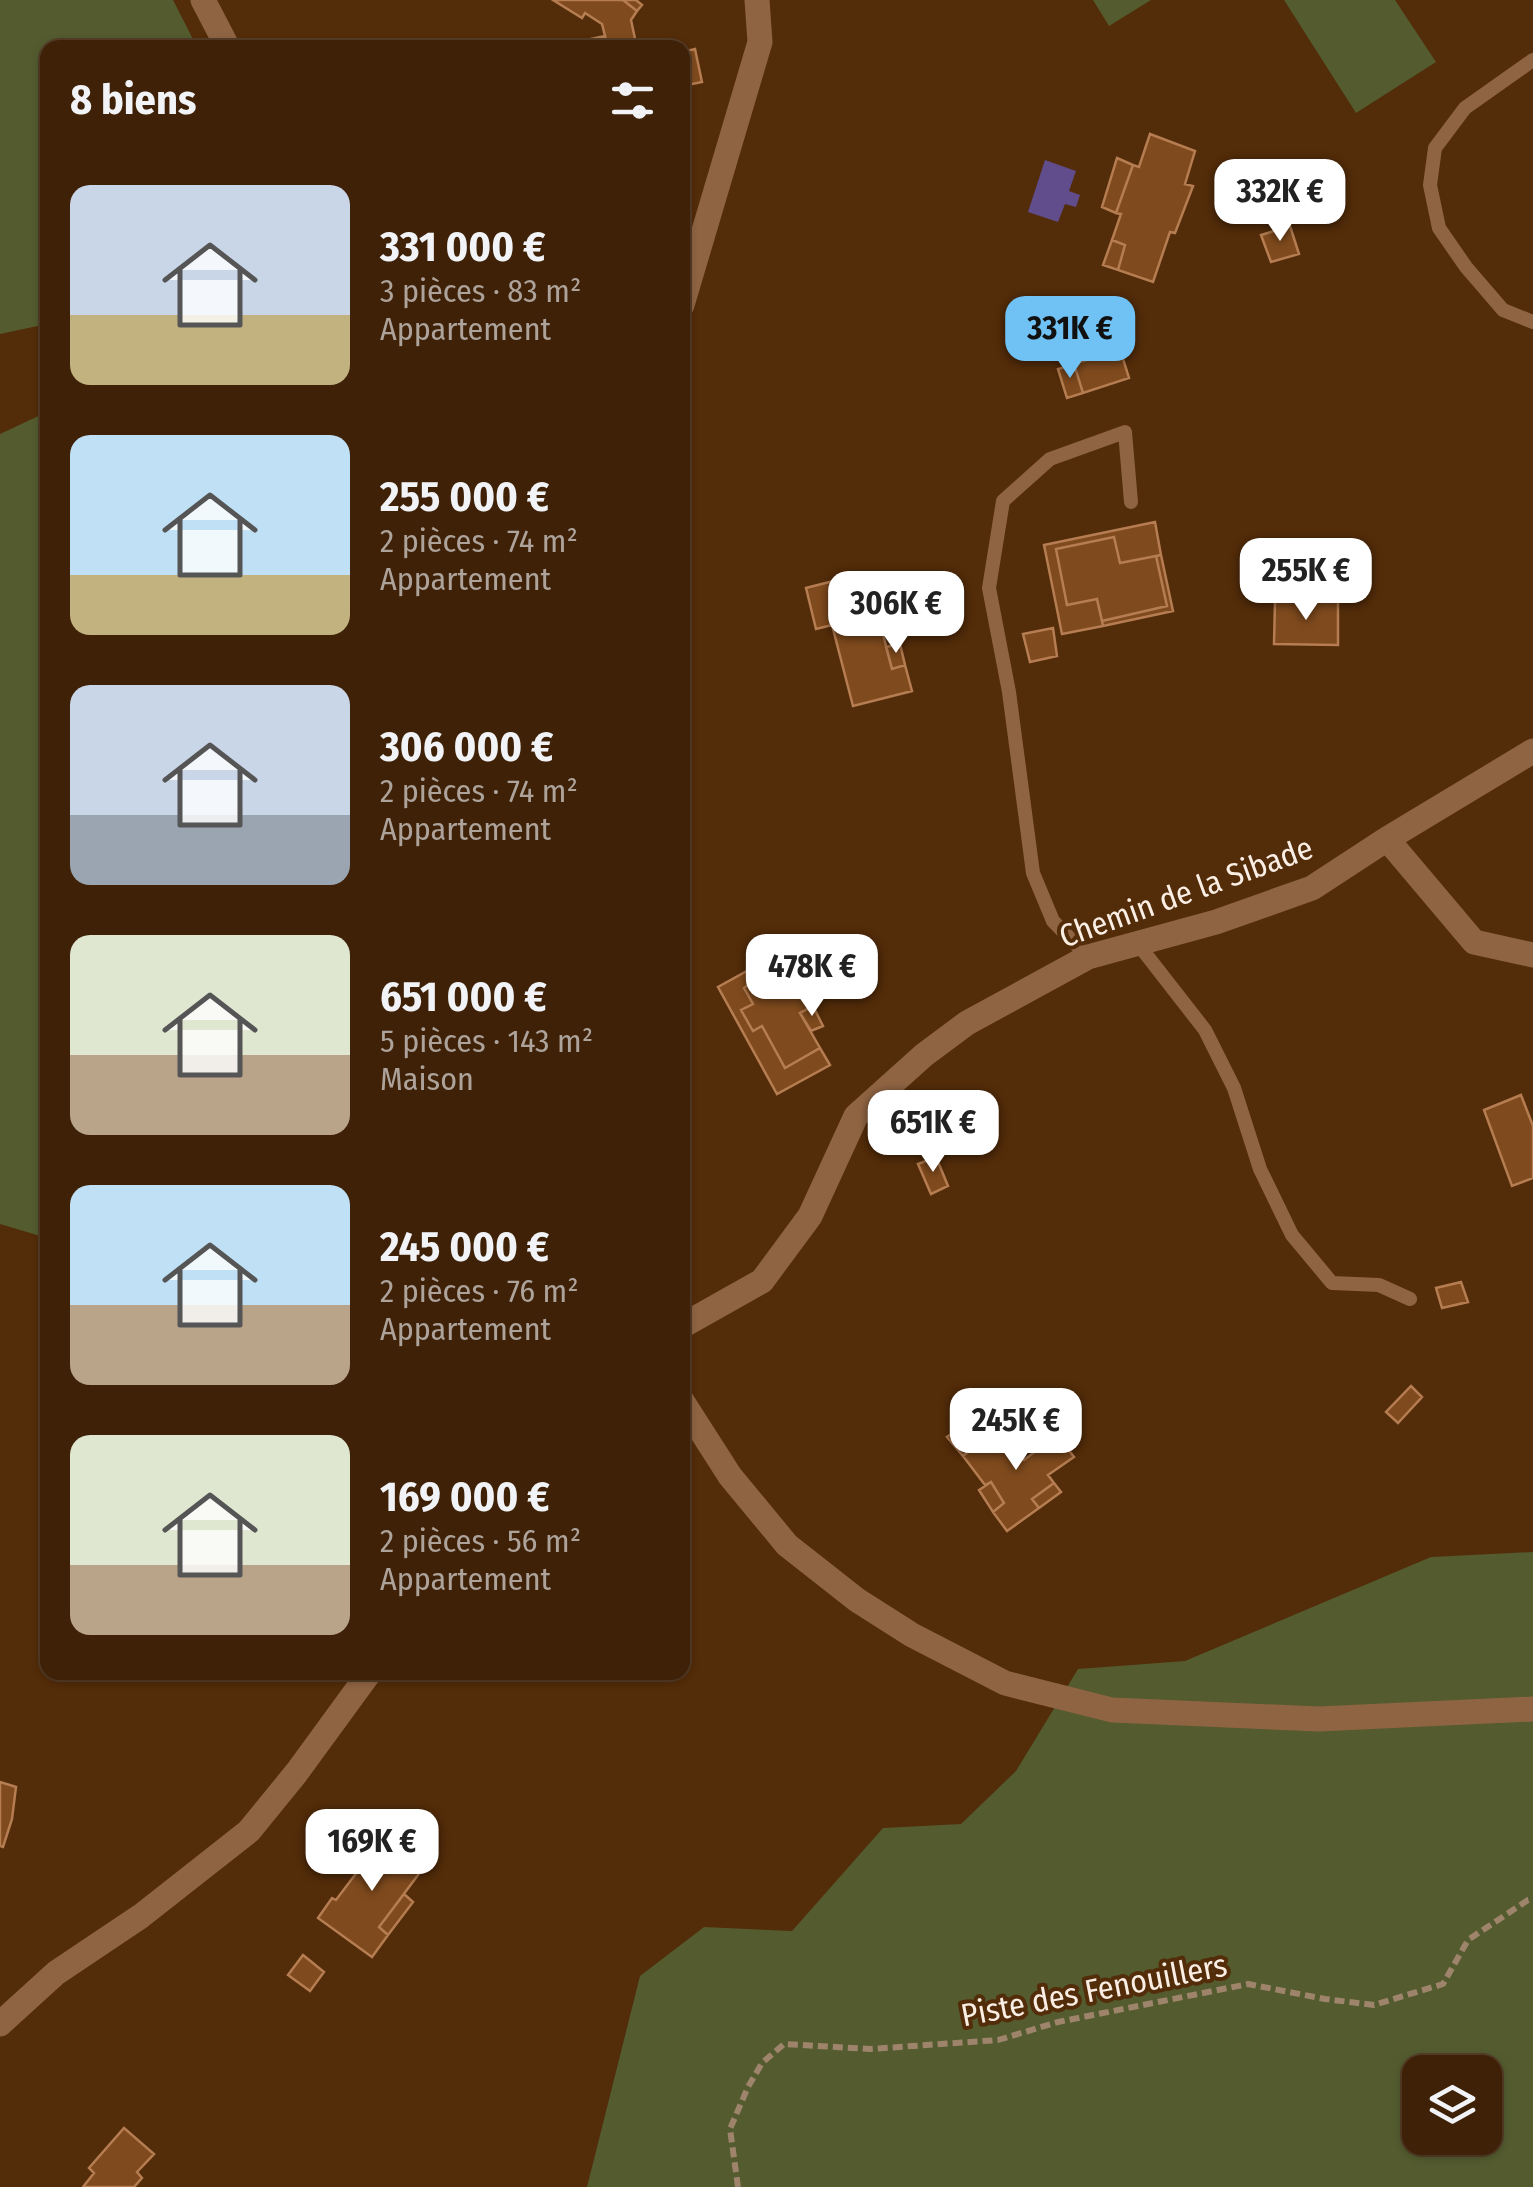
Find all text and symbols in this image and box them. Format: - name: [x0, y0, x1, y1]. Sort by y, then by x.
- icon: filters: [605, 73, 660, 128]
- text: 8 biens: [70, 75, 196, 125]
- pin: 332K €: [1199, 159, 1361, 244]
- text: 332K €: [1236, 172, 1324, 210]
- text: 331 000 €: [380, 222, 545, 272]
- icon: home: [150, 225, 270, 345]
- text: 3 pièces · 83 m²: [380, 272, 581, 310]
- pin: 331K €: [989, 296, 1151, 381]
- text: 331K €: [1027, 309, 1113, 347]
- text: Appartement: [380, 310, 551, 348]
- text: 255 000 €: [380, 472, 549, 522]
- icon: home: [150, 475, 270, 595]
- text: 2 pièces · 74 m²: [380, 522, 578, 560]
- pin: 255K €: [1225, 538, 1387, 623]
- text: 255K €: [1262, 551, 1350, 589]
- text: Appartement: [380, 560, 551, 598]
- pin: 306K €: [815, 571, 977, 656]
- text: 306K €: [850, 584, 942, 622]
- text: 306 000 €: [380, 722, 554, 772]
- icon: home: [150, 725, 270, 845]
- text: 2 pièces · 74 m²: [380, 772, 578, 810]
- text: Appartement: [380, 810, 551, 848]
- street label: Chemin de la Sibade: [1054, 828, 1318, 956]
- pin: 478K €: [731, 934, 893, 1019]
- text: 478K €: [768, 947, 856, 985]
- text: 651 000 €: [380, 972, 547, 1022]
- icon: home: [150, 975, 270, 1095]
- text: 5 pièces · 143 m²: [380, 1022, 593, 1060]
- text: Maison: [380, 1060, 474, 1098]
- pin: 651K €: [852, 1090, 1014, 1175]
- text: 651K €: [890, 1103, 976, 1141]
- text: 245 000 €: [380, 1222, 549, 1272]
- icon: home: [150, 1225, 270, 1345]
- text: 2 pièces · 76 m²: [380, 1272, 579, 1310]
- text: Appartement: [380, 1310, 551, 1348]
- pin: 245K €: [935, 1388, 1097, 1473]
- text: 245K €: [972, 1401, 1060, 1439]
- text: 169 000 €: [380, 1472, 550, 1522]
- icon: home: [150, 1475, 270, 1595]
- text: 2 pièces · 56 m²: [380, 1522, 581, 1560]
- text: Appartement: [380, 1560, 551, 1598]
- pin: 169K €: [291, 1809, 453, 1894]
- text: 169K €: [328, 1822, 416, 1860]
- street label: Piste des Fenouillers: [958, 1946, 1230, 2034]
- map controls: [1402, 2055, 1502, 2155]
- button: layers: [1402, 2055, 1502, 2155]

